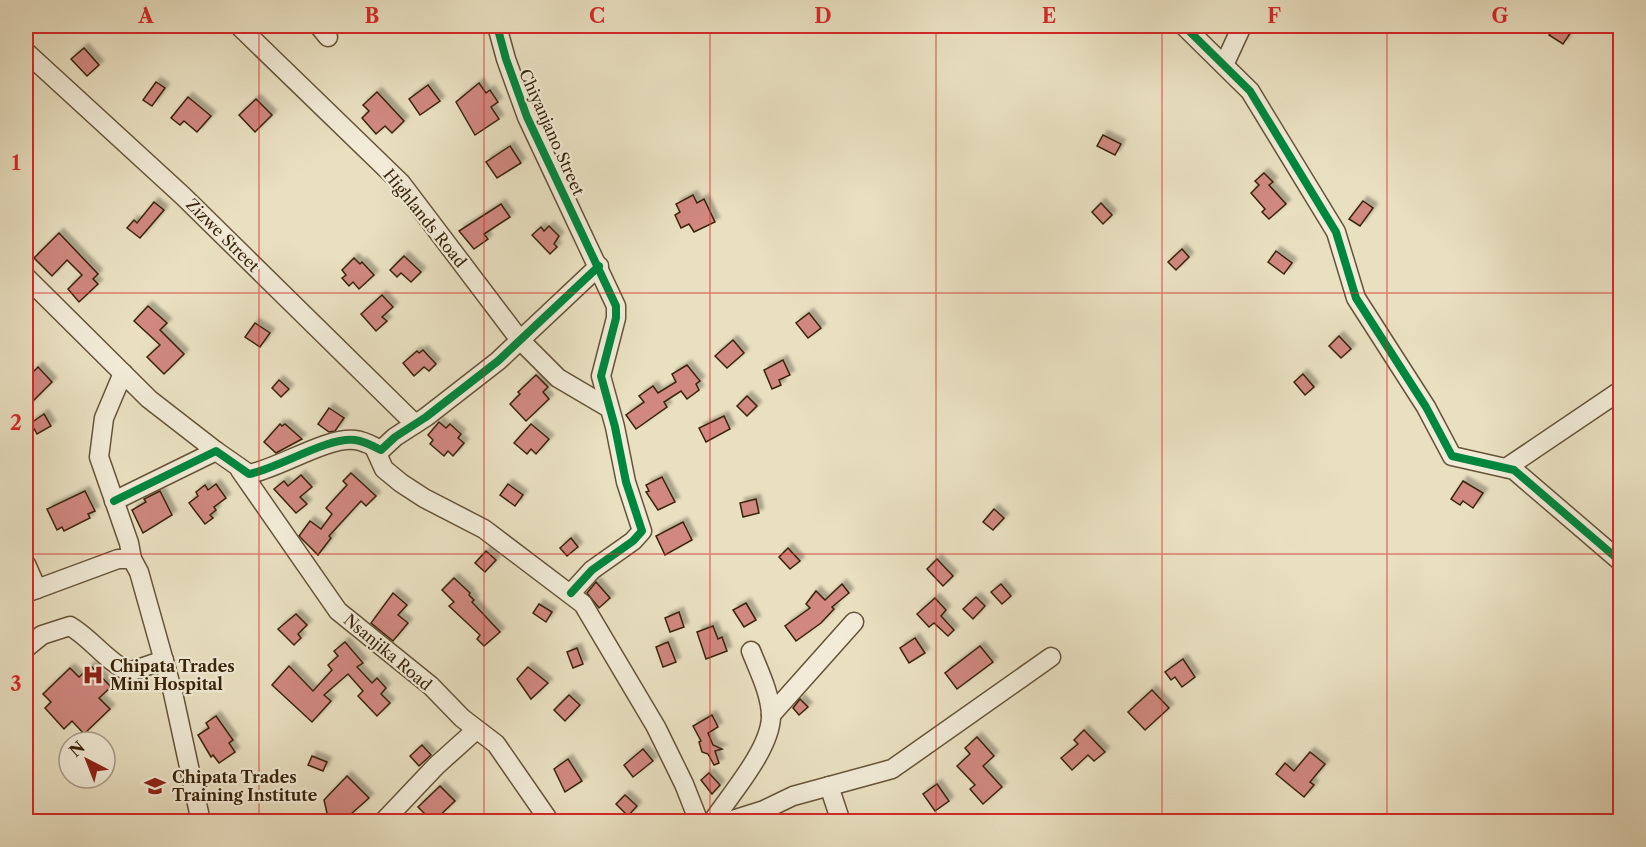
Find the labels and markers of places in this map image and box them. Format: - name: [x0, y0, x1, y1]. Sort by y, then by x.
- place label: Chipata Trades Mini Hospital: [110, 656, 235, 694]
- hospital icon: Chipata Trades Mini Hospital: [81, 663, 105, 687]
- place label: Chipata Trades Training Institute: [172, 767, 318, 805]
- school or university icon: Chipata Trades Training Institute: [143, 774, 167, 798]

